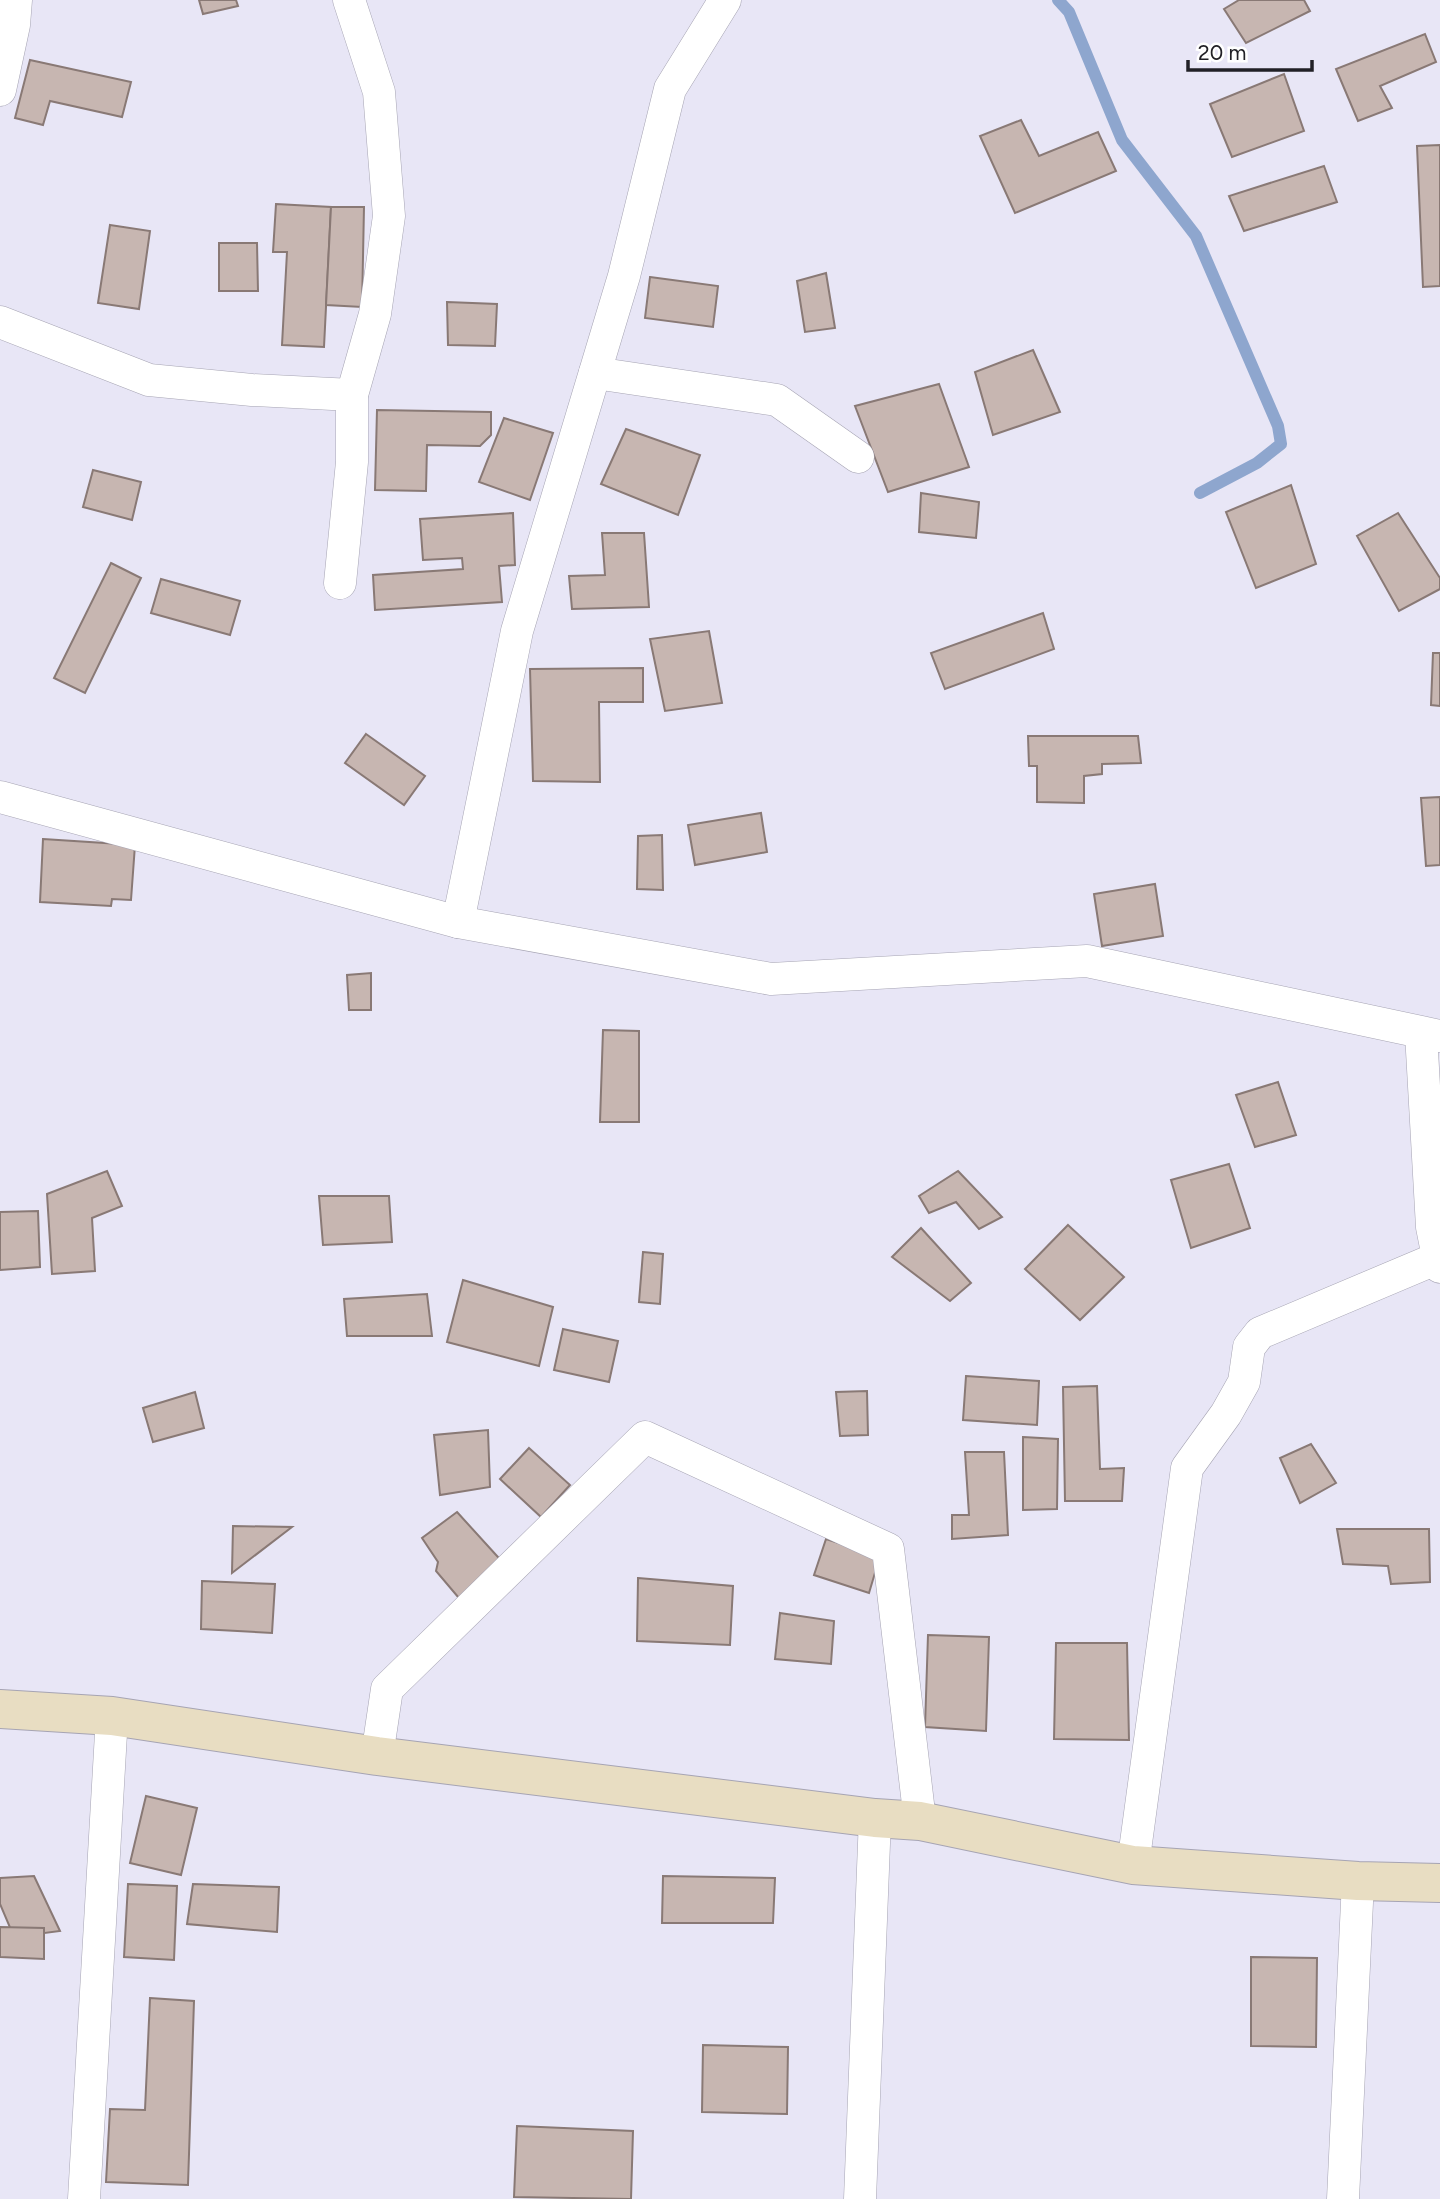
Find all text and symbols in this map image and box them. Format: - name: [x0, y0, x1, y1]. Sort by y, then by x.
- scale bar: [1188, 28, 1312, 72]
- text: 20 m: [1198, 40, 1246, 65]

